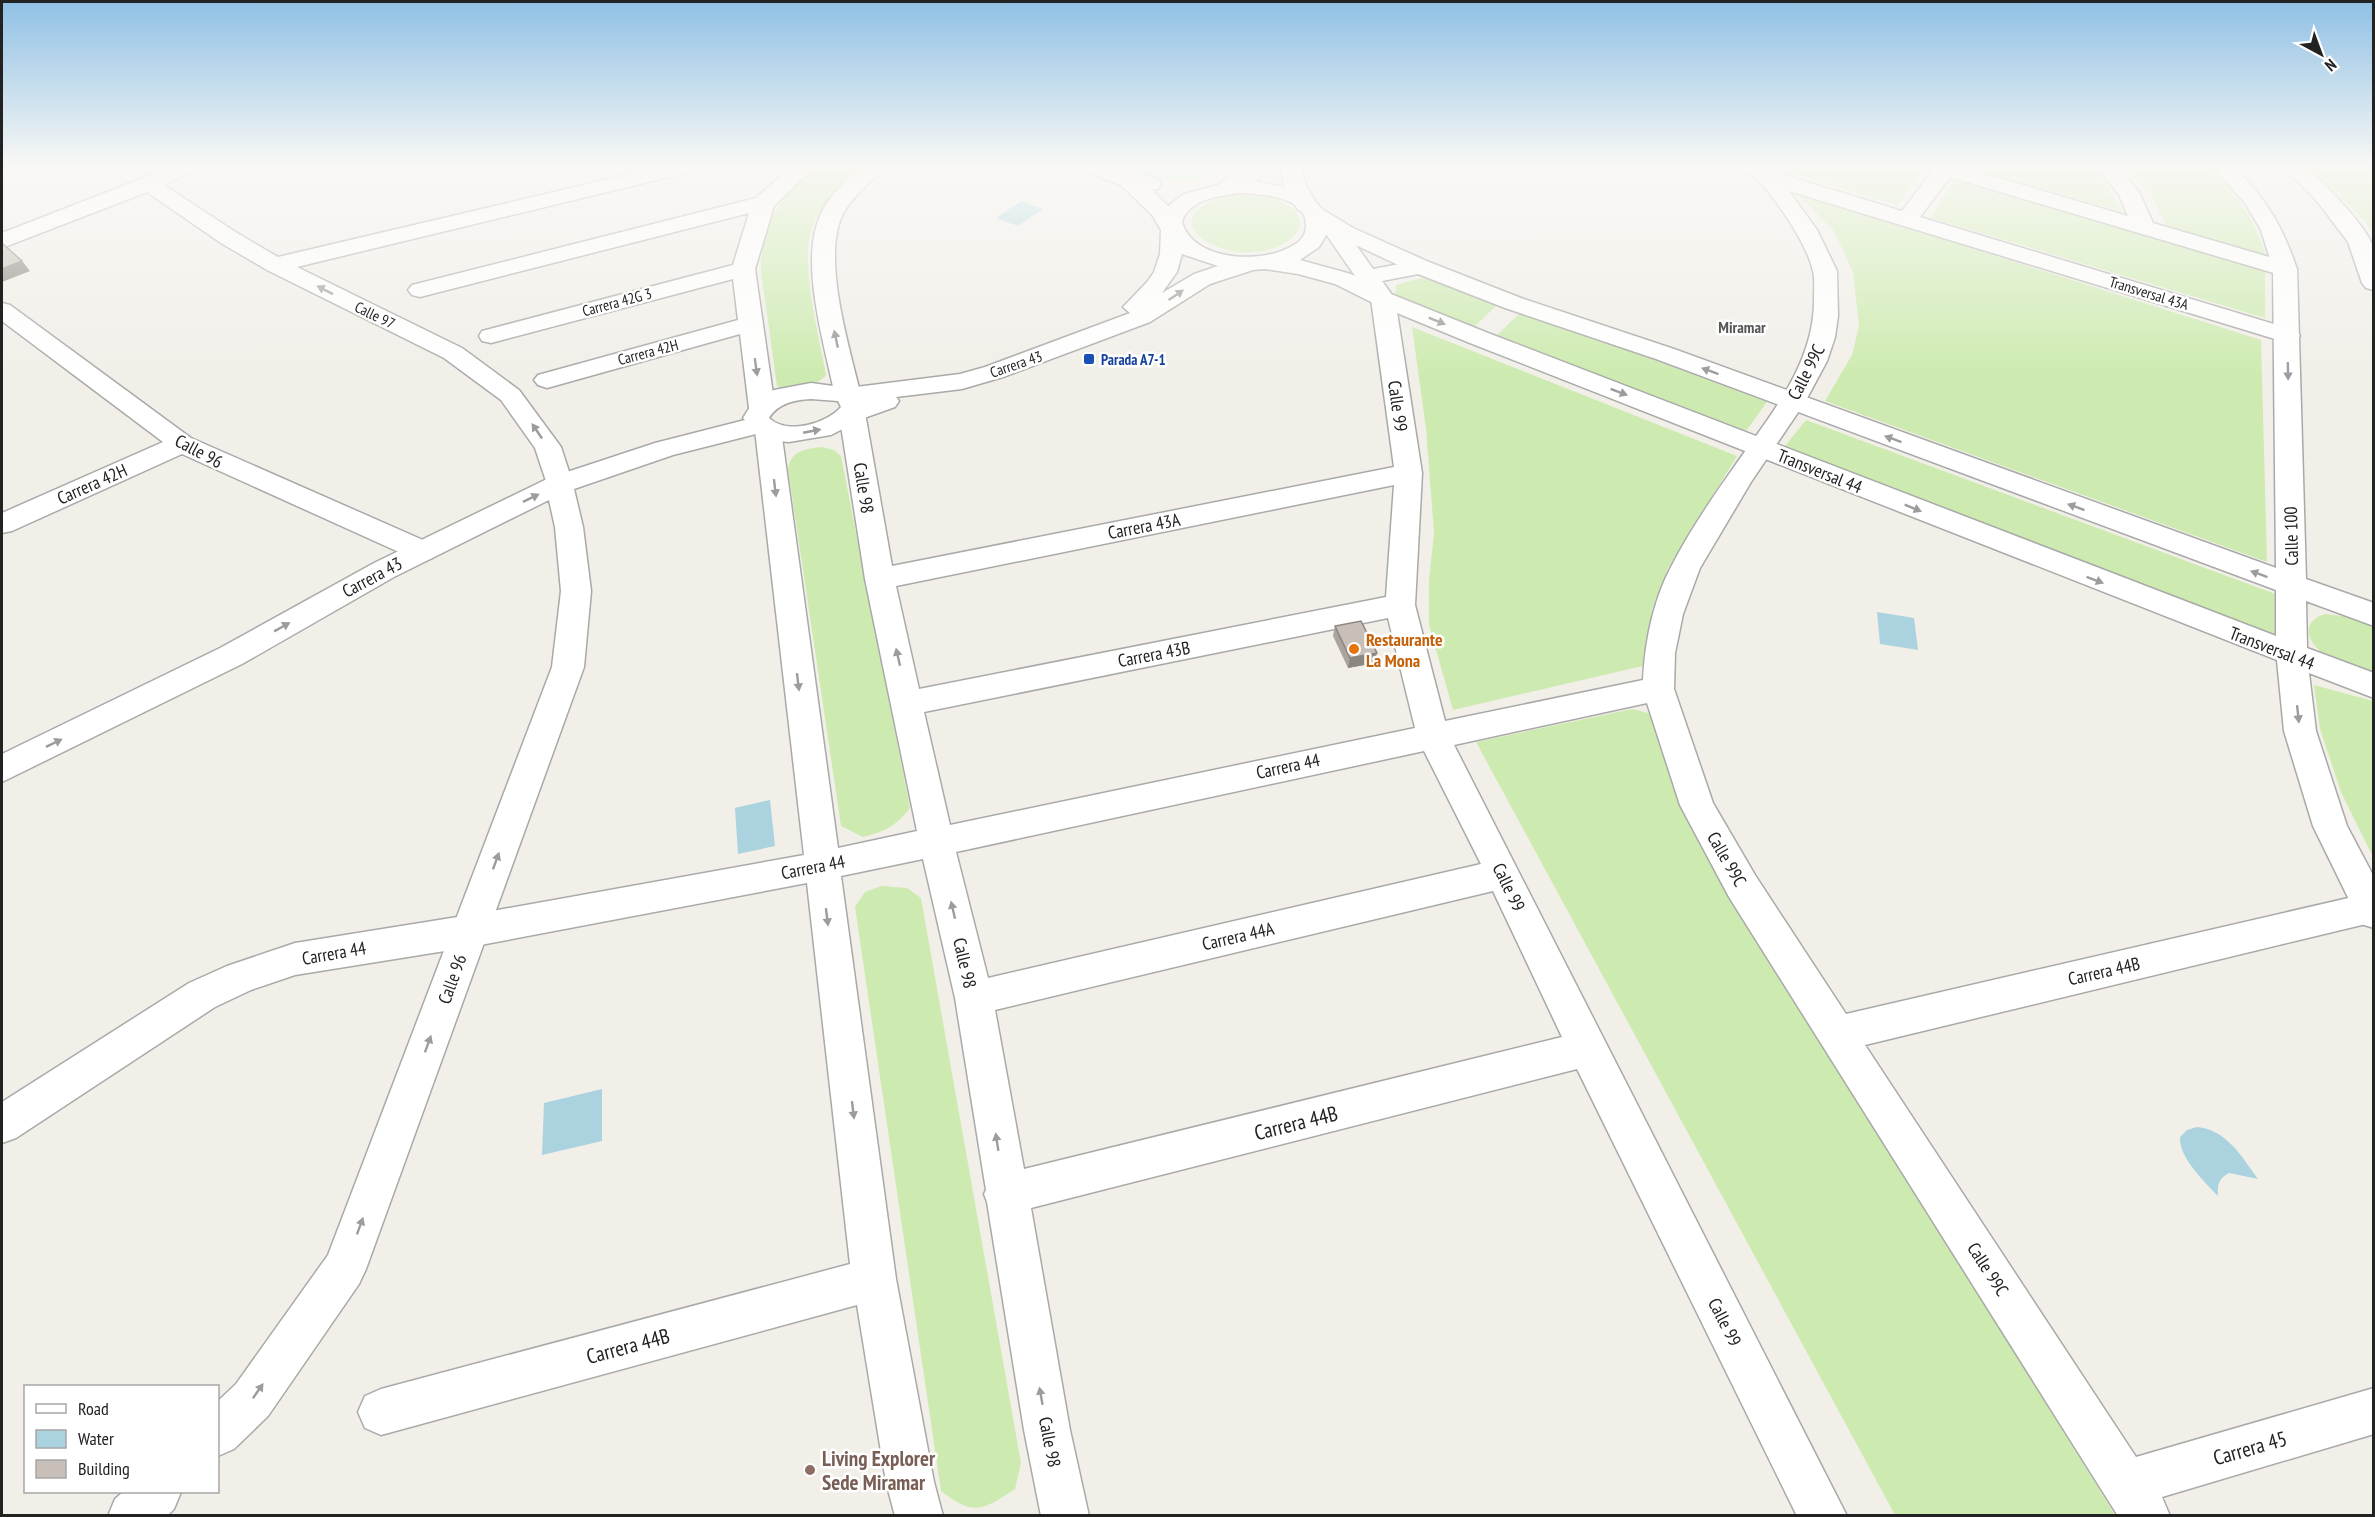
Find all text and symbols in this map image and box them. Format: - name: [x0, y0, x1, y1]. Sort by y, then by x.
- north arrow: [2291, 24, 2351, 84]
- text: N: [2321, 55, 2341, 76]
- street label: Transversal 43A: [2107, 272, 2192, 314]
- street label: Carrera 42G 3: [580, 284, 654, 320]
- one-way arrow: [317, 286, 334, 295]
- one-way arrow: [1168, 290, 1184, 301]
- street label: Calle 97: [352, 297, 398, 333]
- one-way arrow: [1428, 317, 1446, 326]
- district label: Miramar: [1718, 317, 1766, 337]
- one-way arrow: [831, 329, 840, 348]
- street label: Carrera 42H: [616, 335, 680, 369]
- street label: Calle 99C: [1782, 340, 1830, 404]
- street label: Carrera 43: [987, 346, 1045, 382]
- place label: Parada A7-1: [1101, 350, 1166, 369]
- marker: Parada A7-1: [1082, 352, 1096, 366]
- one-way arrow: [752, 358, 761, 377]
- one-way arrow: [2284, 361, 2293, 380]
- one-way arrow: [1701, 366, 1719, 376]
- street label: Calle 99: [1383, 379, 1413, 433]
- one-way arrow: [1610, 387, 1628, 397]
- one-way arrow: [532, 423, 543, 439]
- one-way arrow: [802, 426, 821, 435]
- street label: Calle 96: [171, 429, 227, 473]
- one-way arrow: [1884, 434, 1902, 444]
- street label: Transversal 44: [1774, 444, 1866, 498]
- street label: Carrera 42H: [53, 458, 131, 510]
- street label: Calle 98: [849, 461, 879, 515]
- one-way arrow: [770, 479, 779, 498]
- one-way arrow: [522, 494, 540, 504]
- one-way arrow: [2067, 501, 2085, 511]
- one-way arrow: [1905, 503, 1923, 513]
- street label: Calle 100: [2279, 506, 2303, 566]
- street label: Carrera 43A: [1106, 508, 1183, 544]
- street label: Carrera 43: [338, 552, 406, 602]
- one-way arrow: [2250, 569, 2268, 579]
- one-way arrow: [2086, 575, 2104, 585]
- street label: Transversal 44: [2226, 621, 2318, 675]
- one-way arrow: [274, 622, 291, 632]
- place label: Restaurante La Mona: [1366, 628, 1443, 672]
- street label: Carrera 43B: [1116, 636, 1192, 672]
- marker: Restaurante La Mona: [1347, 642, 1361, 656]
- one-way arrow: [893, 648, 902, 667]
- one-way arrow: [793, 672, 803, 691]
- one-way arrow: [2293, 705, 2303, 724]
- one-way arrow: [46, 738, 63, 748]
- street label: Carrera 44: [1254, 748, 1322, 784]
- street label: Calle 99C: [1702, 828, 1752, 890]
- street label: Carrera 44: [779, 850, 847, 884]
- one-way arrow: [492, 852, 502, 870]
- street label: Calle 99: [1487, 859, 1531, 915]
- one-way arrow: [947, 900, 957, 919]
- one-way arrow: [823, 908, 832, 927]
- street label: Carrera 44A: [1200, 916, 1277, 955]
- street label: Carrera 44: [300, 936, 368, 970]
- street label: Calle 98: [948, 936, 982, 990]
- street label: Calle 96: [432, 951, 472, 1007]
- street label: Carrera 44B: [2066, 952, 2142, 990]
- one-way arrow: [423, 1034, 433, 1052]
- street label: Carrera 44B: [1251, 1100, 1341, 1146]
- one-way arrow: [848, 1101, 857, 1120]
- one-way arrow: [992, 1133, 1001, 1152]
- one-way arrow: [356, 1217, 365, 1235]
- street label: Calle 99C: [1962, 1238, 2014, 1300]
- street label: Calle 99: [1703, 1294, 1747, 1350]
- street label: Carrera 44B: [583, 1322, 673, 1370]
- one-way arrow: [252, 1384, 264, 1400]
- legend: [24, 1385, 219, 1493]
- one-way arrow: [1036, 1387, 1045, 1406]
- text: Road: [78, 1397, 109, 1420]
- street label: Calle 98: [1034, 1415, 1066, 1469]
- street label: Carrera 45: [2210, 1425, 2290, 1471]
- text: Water: [78, 1427, 114, 1450]
- place label: Living Explorer Sede Miramar: [822, 1445, 936, 1496]
- text: Building: [78, 1457, 130, 1480]
- marker: Living Explorer Sede Miramar: [803, 1463, 817, 1477]

